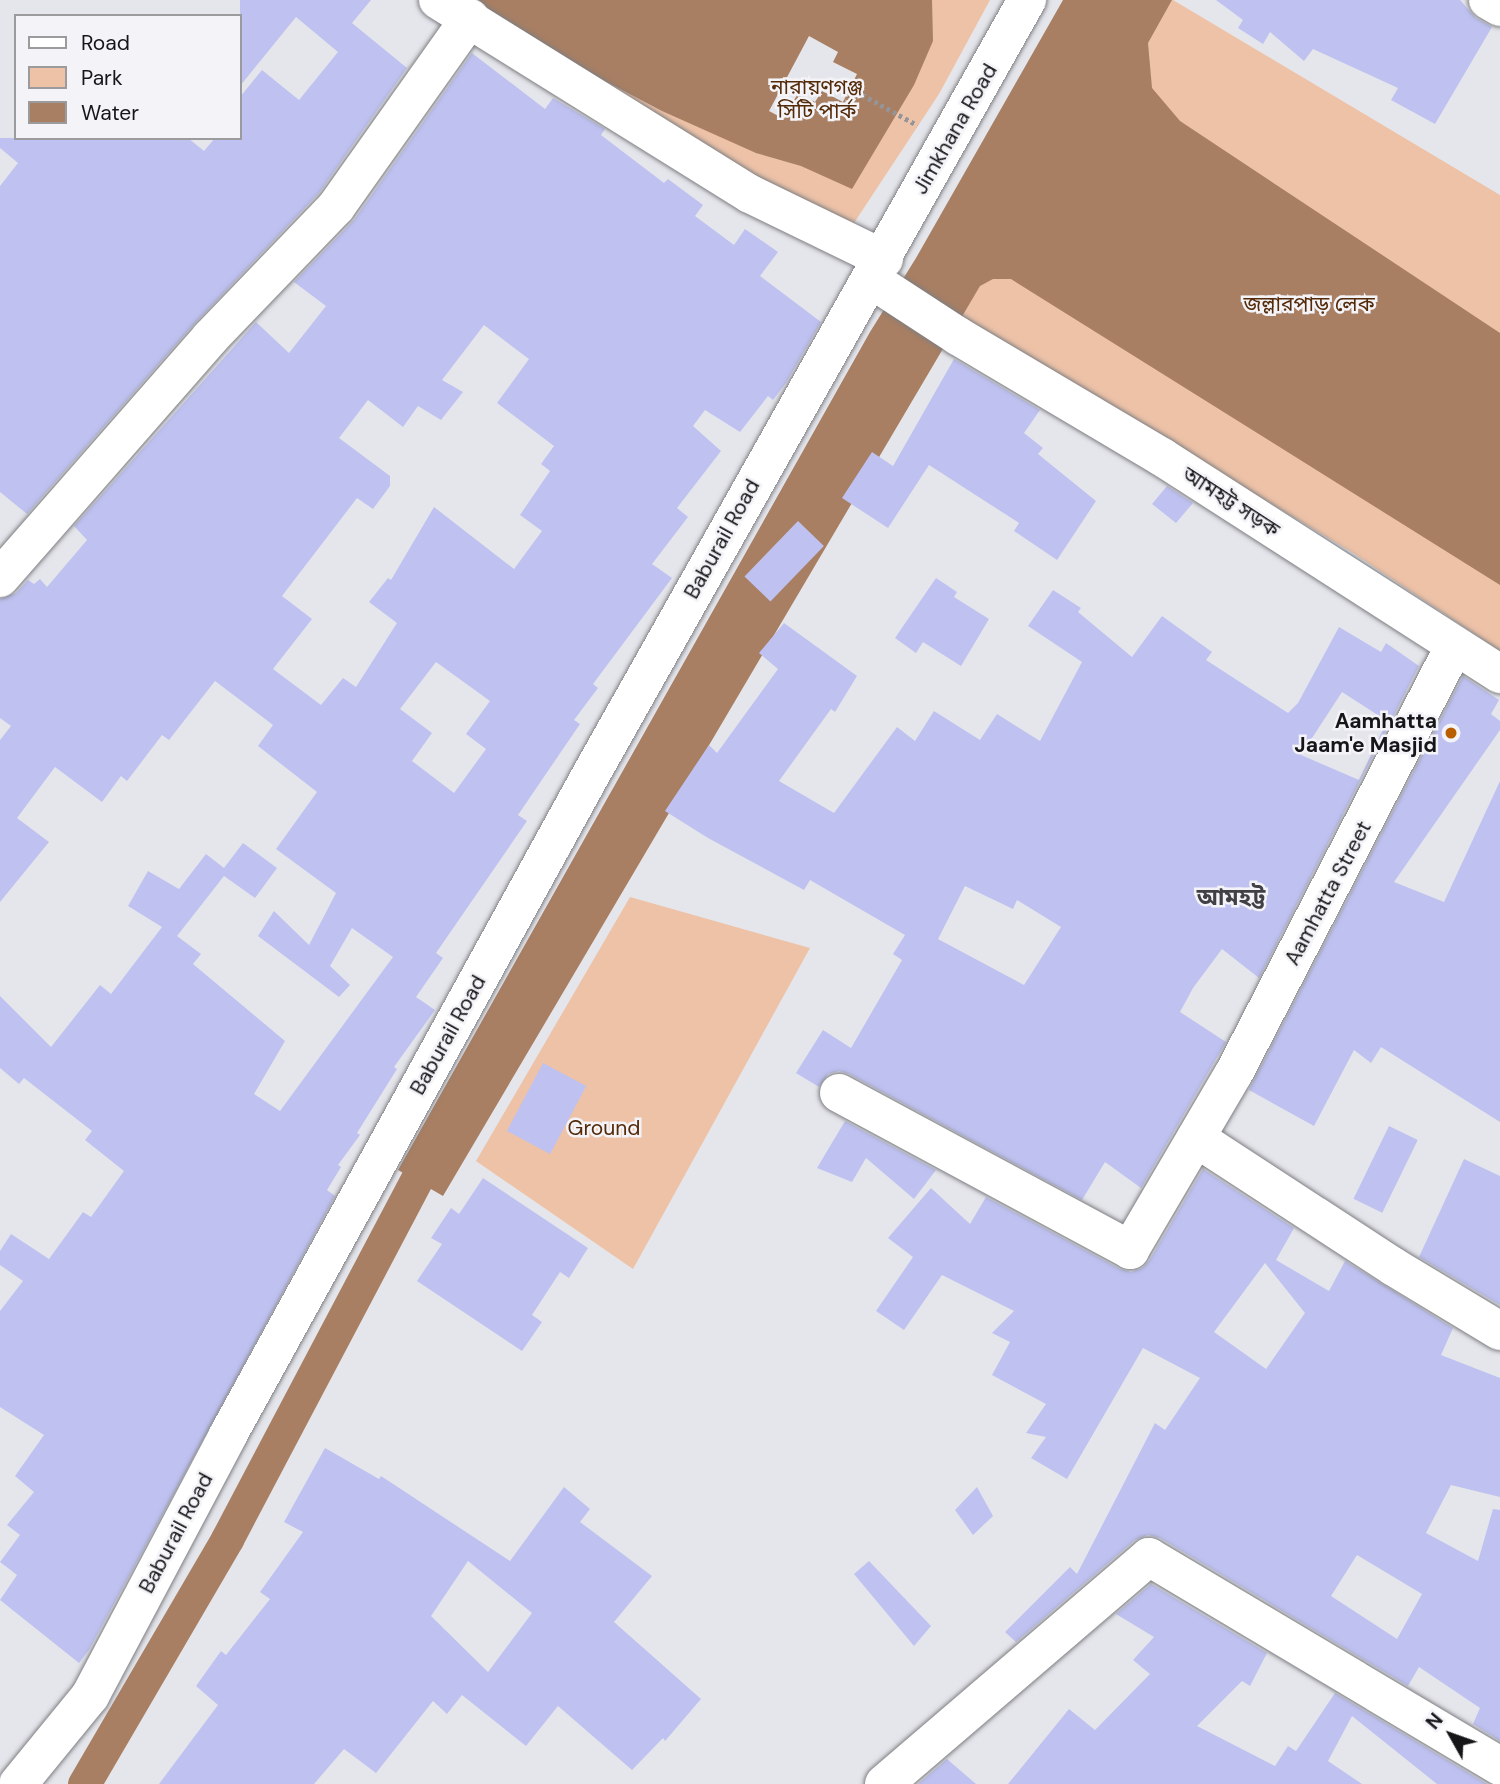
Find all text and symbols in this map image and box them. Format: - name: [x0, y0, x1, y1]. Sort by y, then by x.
- legend: [14, 14, 242, 140]
- text: Road: [81, 29, 130, 57]
- street label: Jimkhana Road: [908, 59, 1002, 199]
- text: Park: [81, 64, 122, 92]
- park label: নারায়ণগঞ্জ সিটি পার্ক: [771, 74, 863, 124]
- text: Water: [81, 99, 139, 127]
- park label: জল্লারপাড় লেক: [1243, 291, 1375, 317]
- street label: আমহট্ট সড়ক: [1178, 461, 1284, 543]
- street label: Baburail Road: [679, 475, 765, 603]
- place label: Aamhatta Jaam'e Masjid: [1294, 708, 1437, 758]
- marker: Aamhatta Jaam'e Masjid: [1443, 725, 1459, 741]
- street label: Aamhatta Street: [1279, 817, 1377, 969]
- district label: আমহট্ট: [1197, 883, 1265, 911]
- street label: Baburail Road: [405, 971, 491, 1099]
- park label: Ground: [568, 1115, 640, 1141]
- street label: Baburail Road: [134, 1469, 218, 1597]
- north arrow: [1416, 1700, 1486, 1770]
- text: N: [1420, 1708, 1449, 1735]

